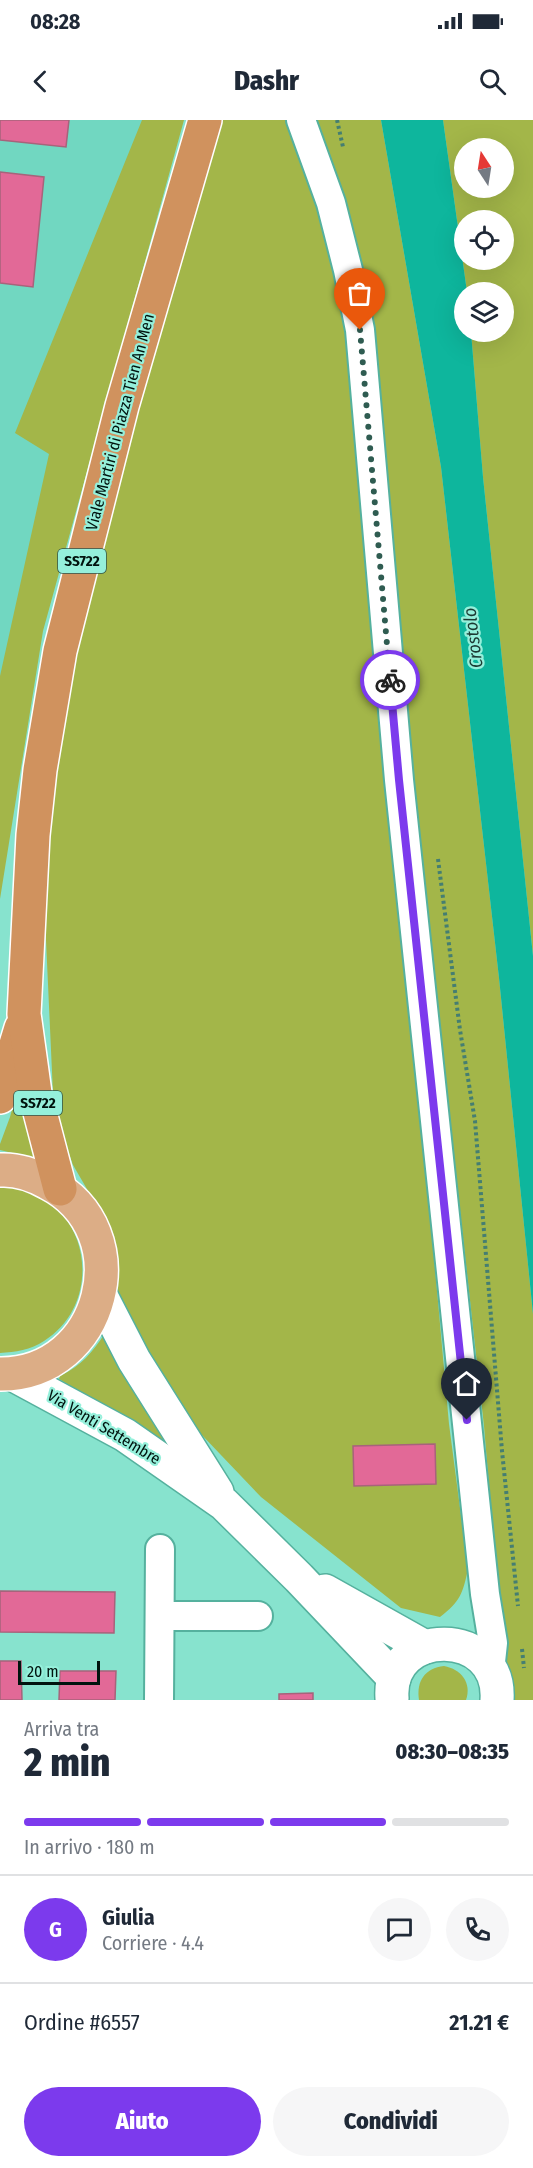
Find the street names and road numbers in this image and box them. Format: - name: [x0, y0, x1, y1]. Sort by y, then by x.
- street label: Viale Martiri di Piazza Tien An Men: [82, 312, 158, 532]
- road number: SS722: [58, 549, 106, 573]
- road number: SS722: [14, 1091, 62, 1115]
- street label: Via Venti Settembre: [44, 1386, 164, 1468]

